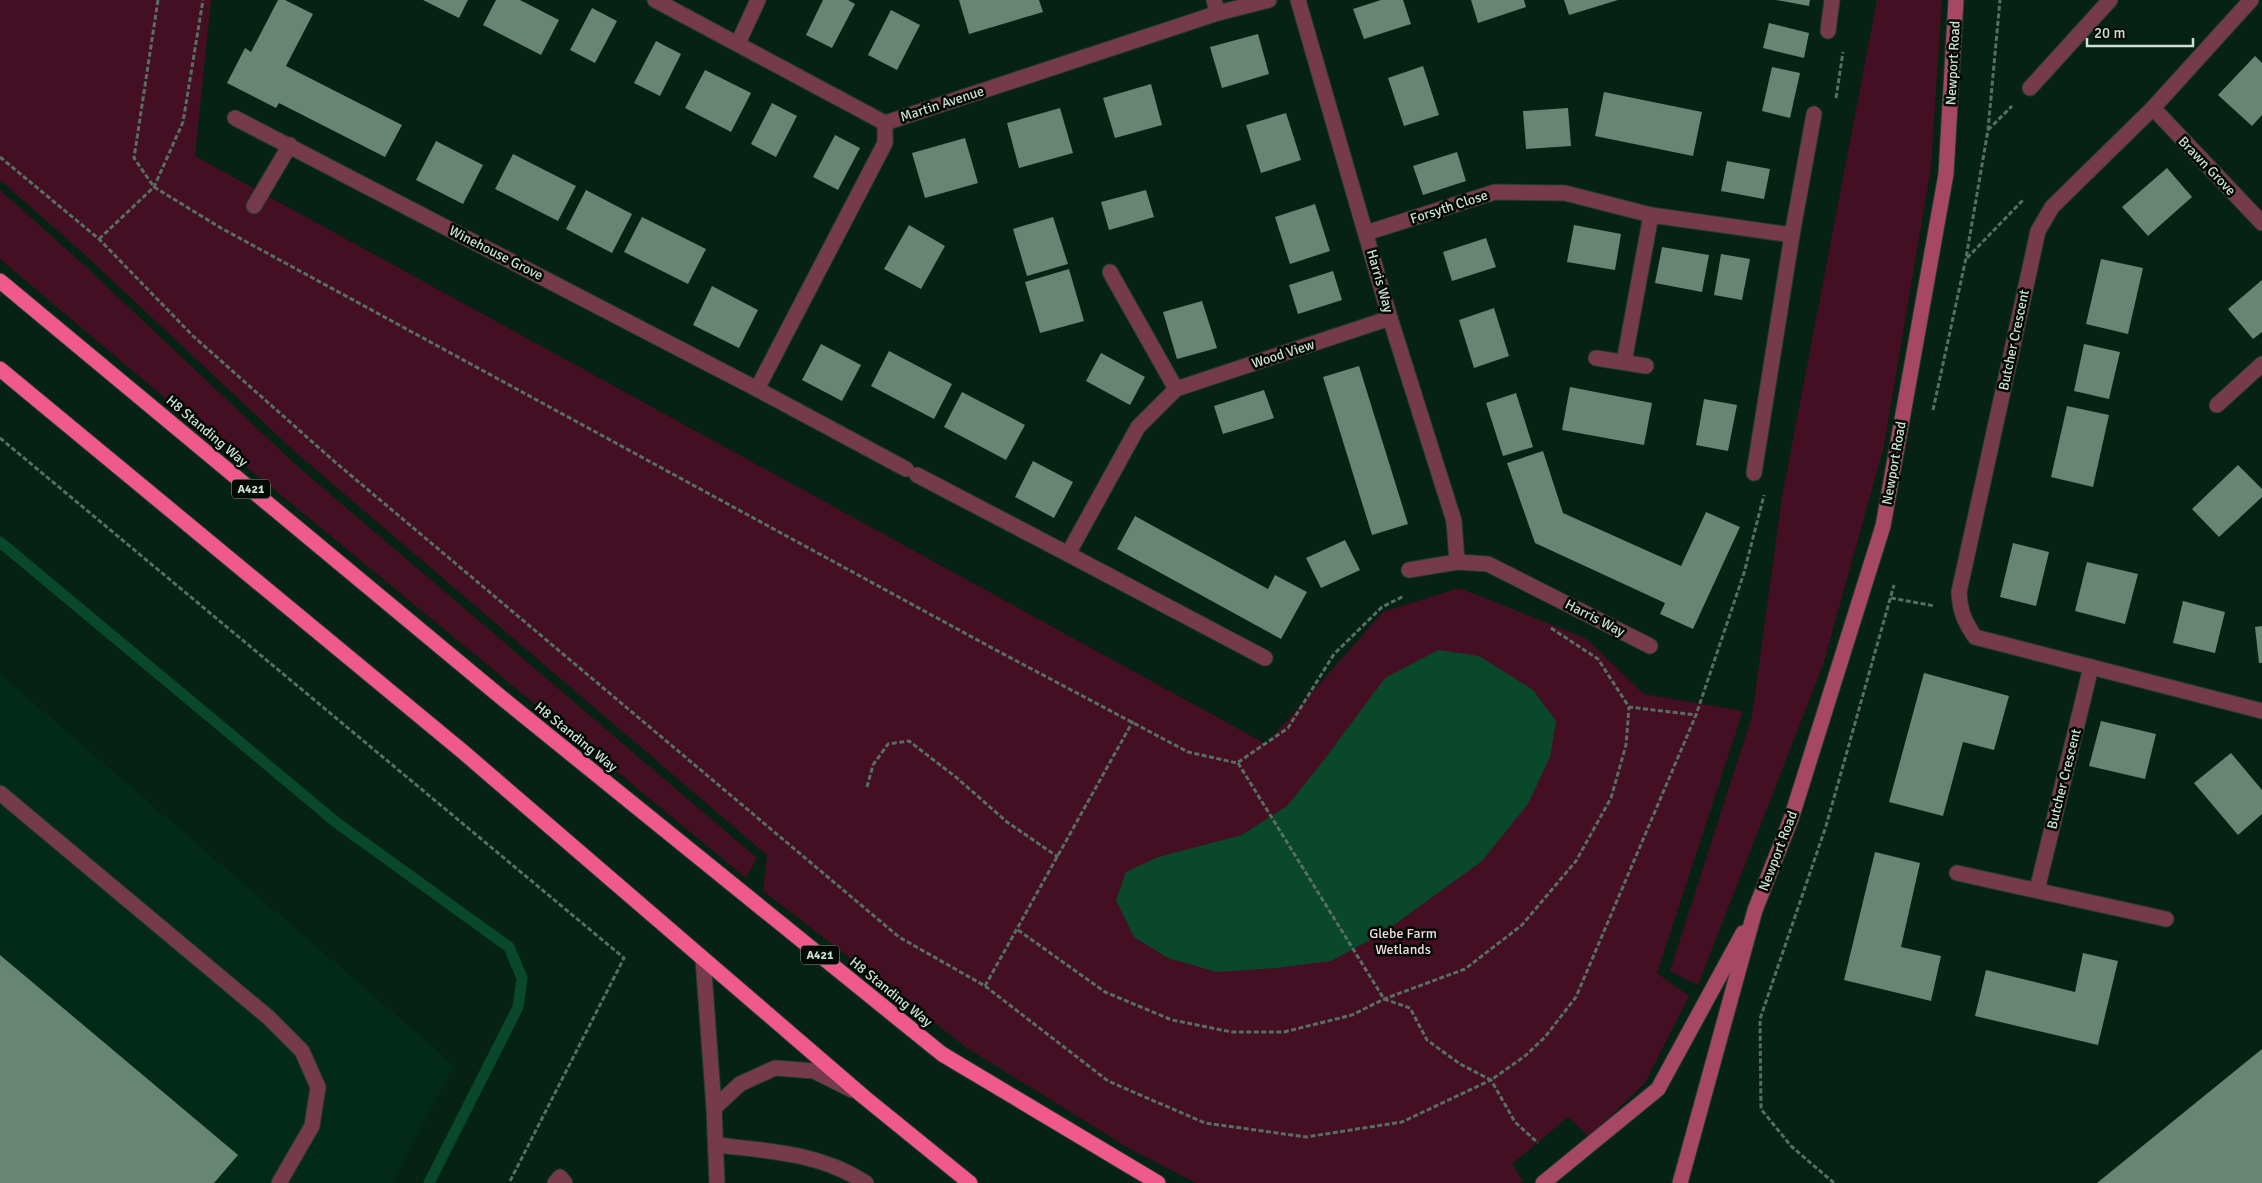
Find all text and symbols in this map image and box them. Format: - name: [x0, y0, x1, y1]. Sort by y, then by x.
- scale bar: [2087, 15, 2193, 47]
- street label: Newport Road: [1942, 20, 1964, 106]
- text: 20 m: [2094, 24, 2125, 42]
- street label: Martin Avenue: [898, 82, 986, 126]
- street label: Brawn Grove: [2175, 133, 2239, 199]
- street label: Forsyth Close: [1408, 186, 1490, 228]
- street label: Winehouse Grove: [446, 222, 546, 284]
- street label: Harris Way: [1363, 247, 1397, 315]
- street label: Butcher Crescent: [1995, 288, 2033, 392]
- street label: Wood View: [1249, 336, 1317, 372]
- street label: H8 Standing Way: [163, 392, 252, 470]
- street label: Newport Road: [1878, 420, 1910, 506]
- road number: A421: [232, 479, 270, 498]
- street label: Harris Way: [1562, 596, 1628, 641]
- street label: H8 Standing Way: [531, 698, 621, 776]
- street label: Butcher Crescent: [2043, 727, 2085, 831]
- street label: Newport Road: [1755, 808, 1801, 894]
- park label: Glebe Farm Wetlands: [1369, 925, 1437, 958]
- road number: A421: [801, 946, 839, 964]
- street label: H8 Standing Way: [846, 953, 936, 1031]

